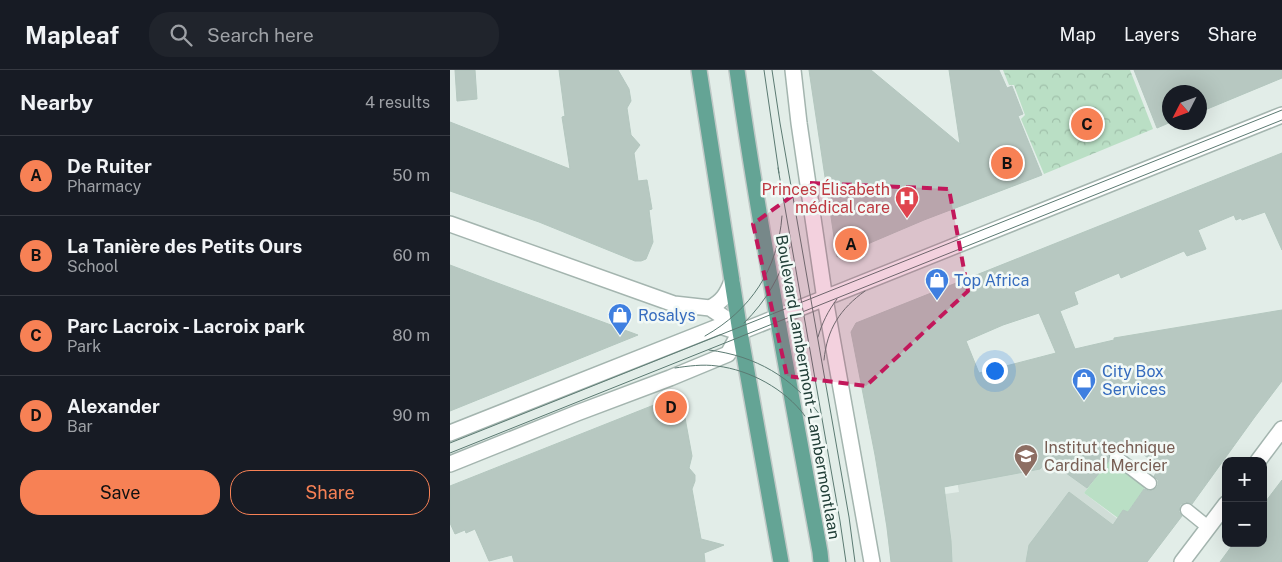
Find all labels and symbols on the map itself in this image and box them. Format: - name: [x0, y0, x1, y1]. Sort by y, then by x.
- north arrow: [1162, 85, 1207, 130]
- pin: C: [1071, 105, 1103, 143]
- pin: B: [991, 144, 1023, 182]
- place label: Princes Élisabeth médical care: [762, 179, 890, 217]
- hospital icon: Princes Élisabeth médical care: [894, 185, 920, 219]
- pin: A: [835, 225, 867, 263]
- street label: Boulevard Lambermont - Lambermontlaan: [772, 233, 844, 541]
- shop icon: Top Africa: [924, 267, 950, 301]
- place label: Top Africa: [954, 271, 1029, 290]
- shop icon: Rosalys: [607, 302, 633, 336]
- place label: Rosalys: [638, 306, 696, 325]
- your location: [982, 358, 1008, 384]
- place label: City Box Services: [1102, 362, 1166, 399]
- shop icon: City Box Services: [1071, 367, 1097, 401]
- pin: D: [655, 388, 687, 426]
- place label: Institut technique Cardinal Mercier: [1044, 438, 1175, 475]
- school or university icon: Institut technique Cardinal Mercier: [1013, 443, 1039, 477]

